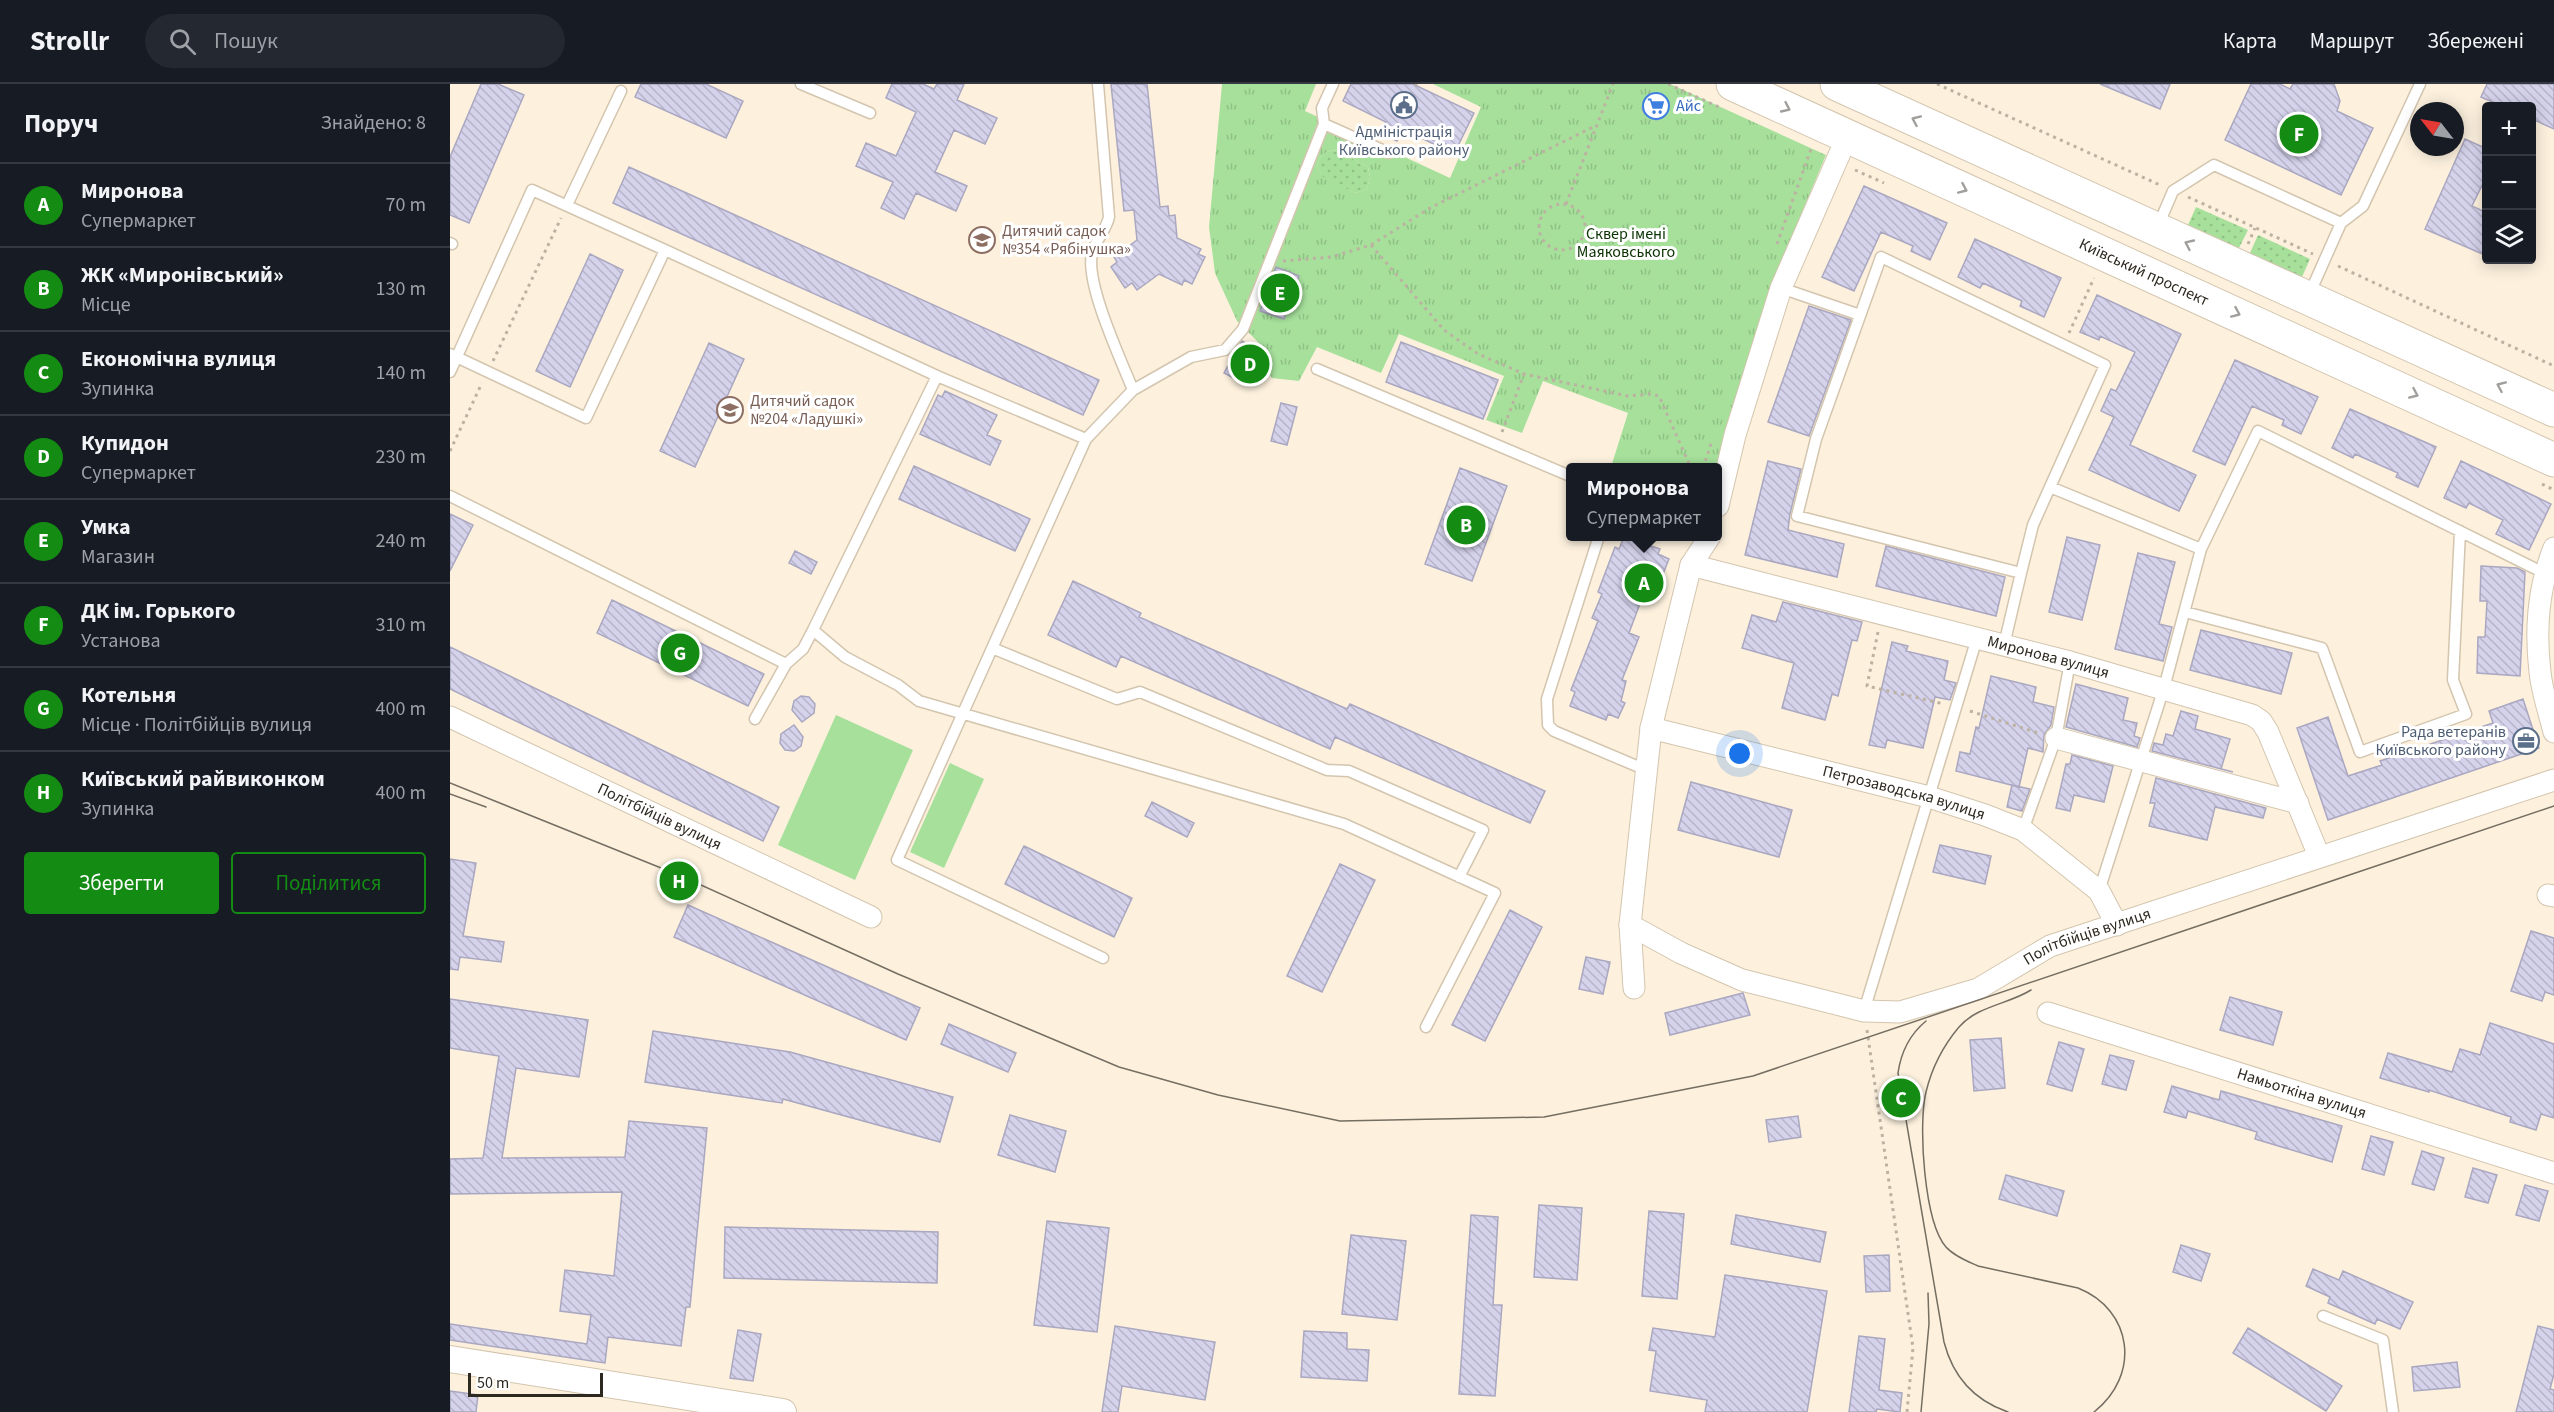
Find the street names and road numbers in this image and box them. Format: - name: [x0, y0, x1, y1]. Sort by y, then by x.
- street label: Київський проспект: [2076, 233, 2212, 311]
- street label: Миронова вулиця: [1985, 630, 2112, 684]
- street label: Петрозаводська вулиця: [1820, 760, 1988, 825]
- street label: Політбійців вулиця: [594, 778, 725, 855]
- street label: Політбійців вулиця: [2019, 903, 2154, 971]
- street label: Намьоткіна вулиця: [2234, 1062, 2369, 1124]

